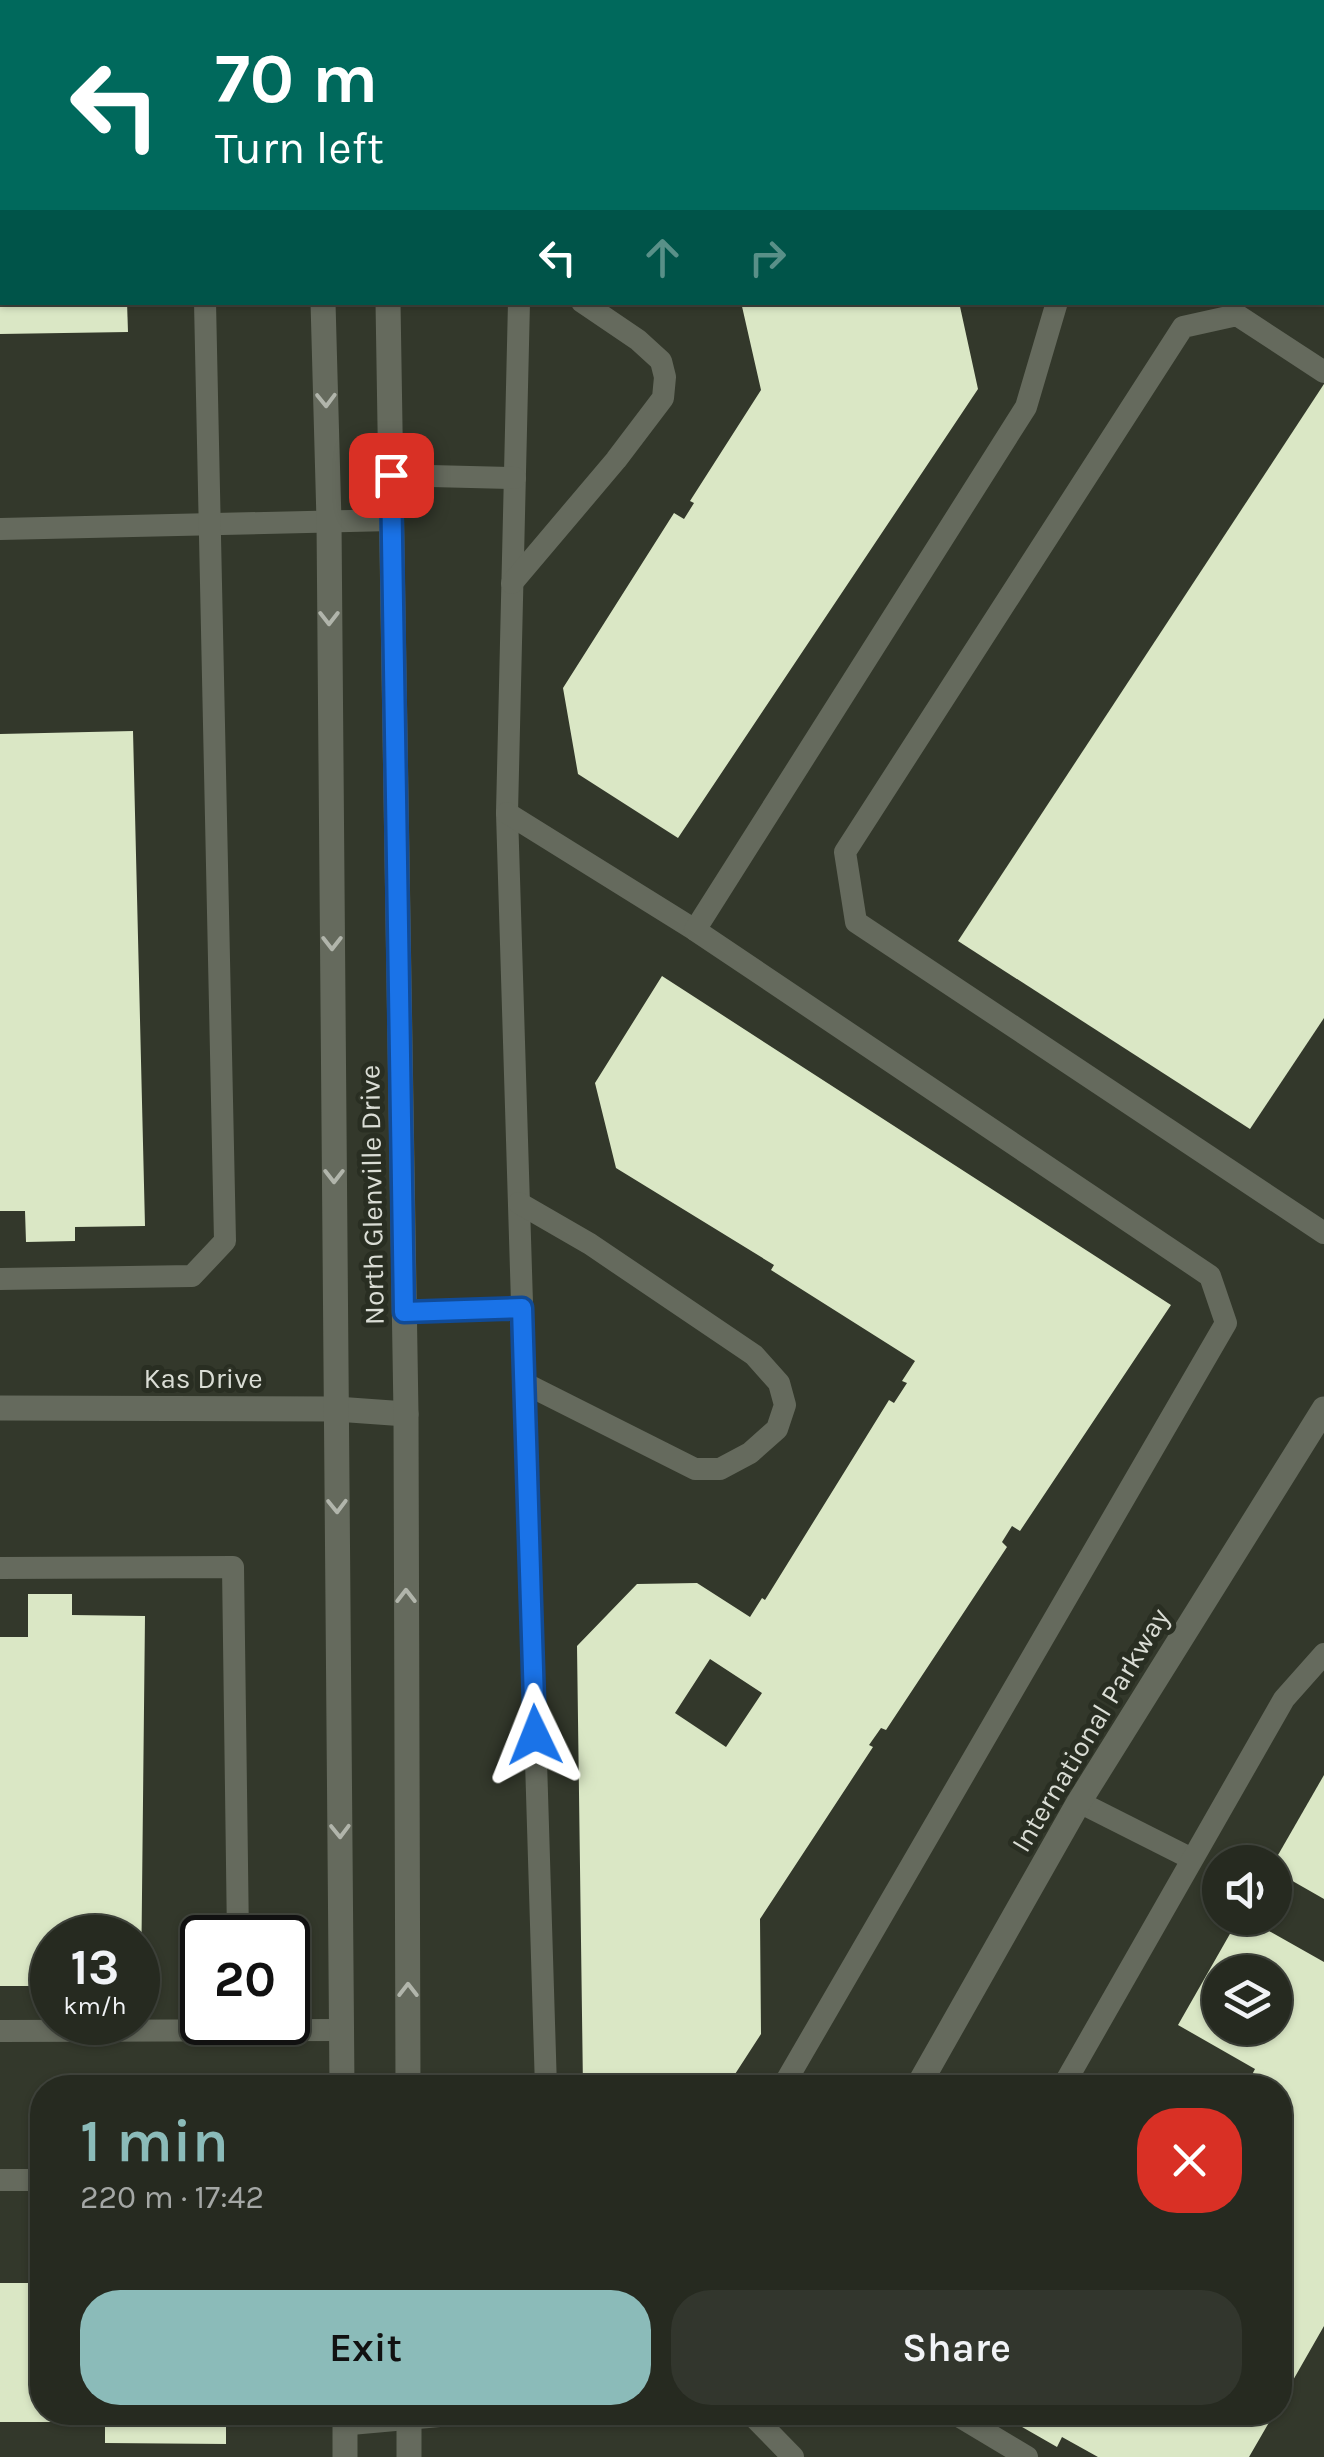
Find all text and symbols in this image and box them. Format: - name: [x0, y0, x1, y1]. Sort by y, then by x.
- text: 70 m: [215, 38, 378, 120]
- icon: left: [50, 40, 180, 170]
- text: Turn left: [215, 122, 384, 174]
- icon: left: [530, 230, 585, 285]
- icon: ahead: [635, 230, 690, 285]
- icon: right: [740, 230, 795, 285]
- one-way arrow: [315, 392, 336, 408]
- pin: [349, 433, 434, 518]
- icon: arrive: [364, 448, 419, 503]
- one-way arrow: [319, 611, 340, 627]
- one-way arrow: [321, 936, 343, 952]
- street label: North Glenville Drive: [353, 1065, 391, 1325]
- one-way arrow: [323, 1170, 345, 1185]
- street label: Kas Drive: [143, 1362, 263, 1395]
- one-way arrow: [326, 1500, 348, 1515]
- one-way arrow: [395, 1587, 417, 1602]
- street label: International Parkway: [1004, 1602, 1176, 1858]
- position arrow: [483, 1683, 587, 1787]
- one-way arrow: [329, 1824, 351, 1840]
- map controls: [1202, 1845, 1292, 2045]
- button: sound: [1202, 1845, 1292, 1935]
- speed limit sign: 20: [180, 1915, 310, 2045]
- text: 13: [71, 1938, 119, 1997]
- button: layers: [1202, 1955, 1292, 2045]
- one-way arrow: [397, 1982, 419, 1998]
- text: km/h: [63, 1991, 127, 2020]
- text: 1 min: [80, 2106, 229, 2176]
- button: close: [1137, 2108, 1242, 2213]
- text: 220 m · 17:42: [80, 2179, 264, 2216]
- button: Exit: [80, 2290, 651, 2405]
- button: Share: [671, 2290, 1242, 2405]

